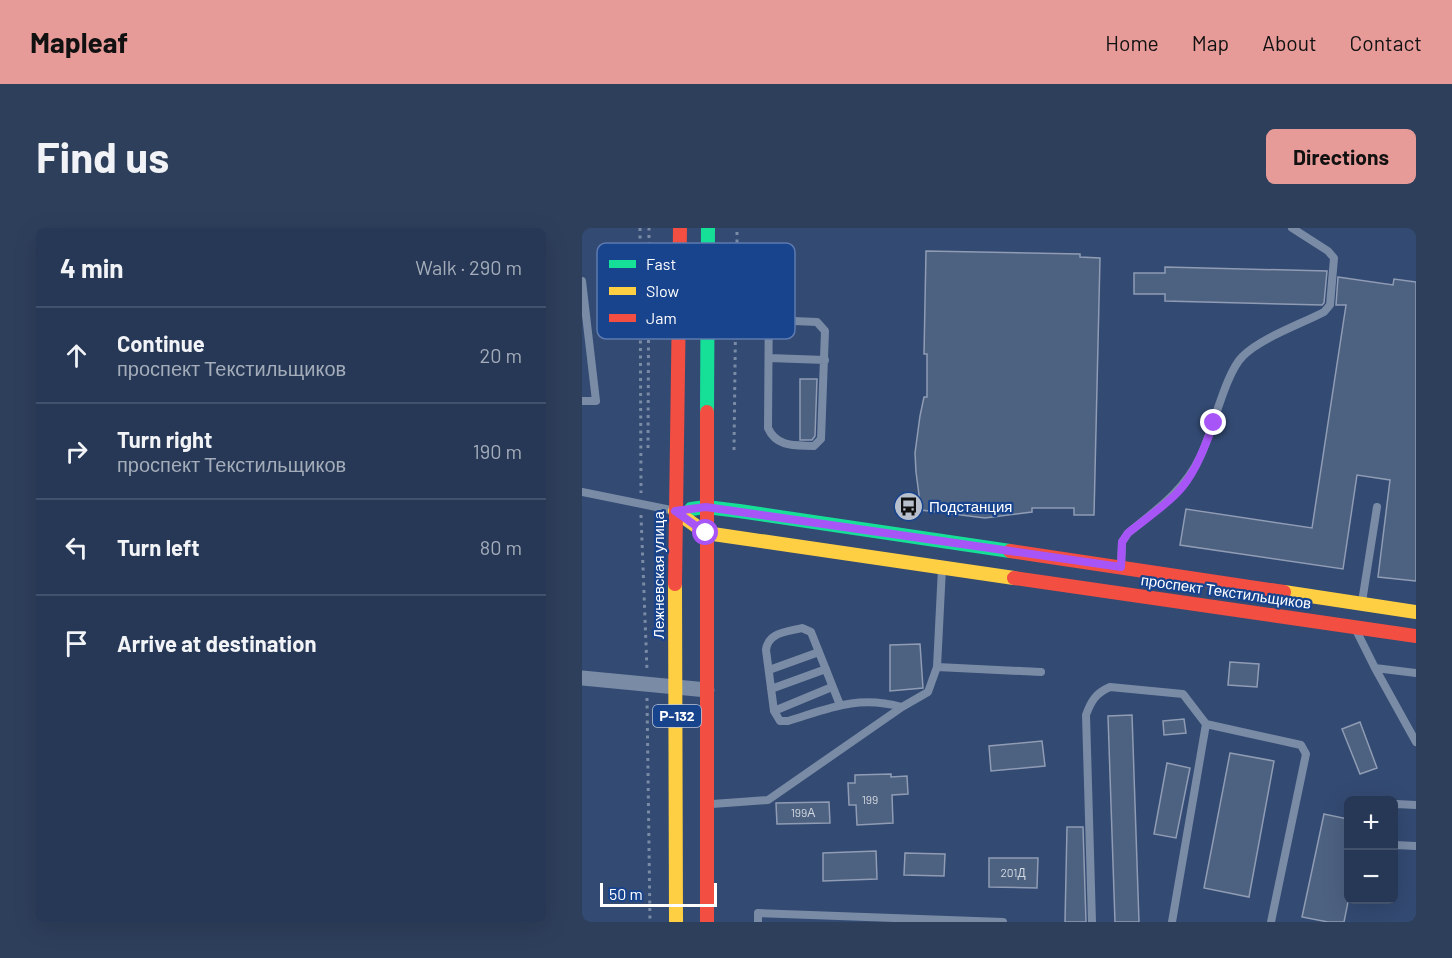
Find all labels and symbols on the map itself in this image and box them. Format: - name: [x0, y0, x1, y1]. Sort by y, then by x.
- legend: [597, 243, 795, 339]
- text: Fast: [646, 254, 676, 273]
- text: Slow: [646, 281, 679, 300]
- text: Jam: [646, 308, 677, 327]
- route end: [1200, 409, 1226, 435]
- bus stop icon: Подстанция: [892, 491, 924, 523]
- place label: Подстанция: [929, 497, 1012, 515]
- street label: Лежневская улица: [649, 511, 667, 639]
- route start: [692, 519, 718, 545]
- street label: проспект Текстильщиков: [1140, 570, 1313, 612]
- road number: Р-132: [653, 705, 701, 727]
- house number: 199: [862, 792, 878, 806]
- house number: 199А: [791, 805, 815, 819]
- house number: 201Д: [1000, 865, 1026, 880]
- scale bar: [600, 880, 717, 908]

